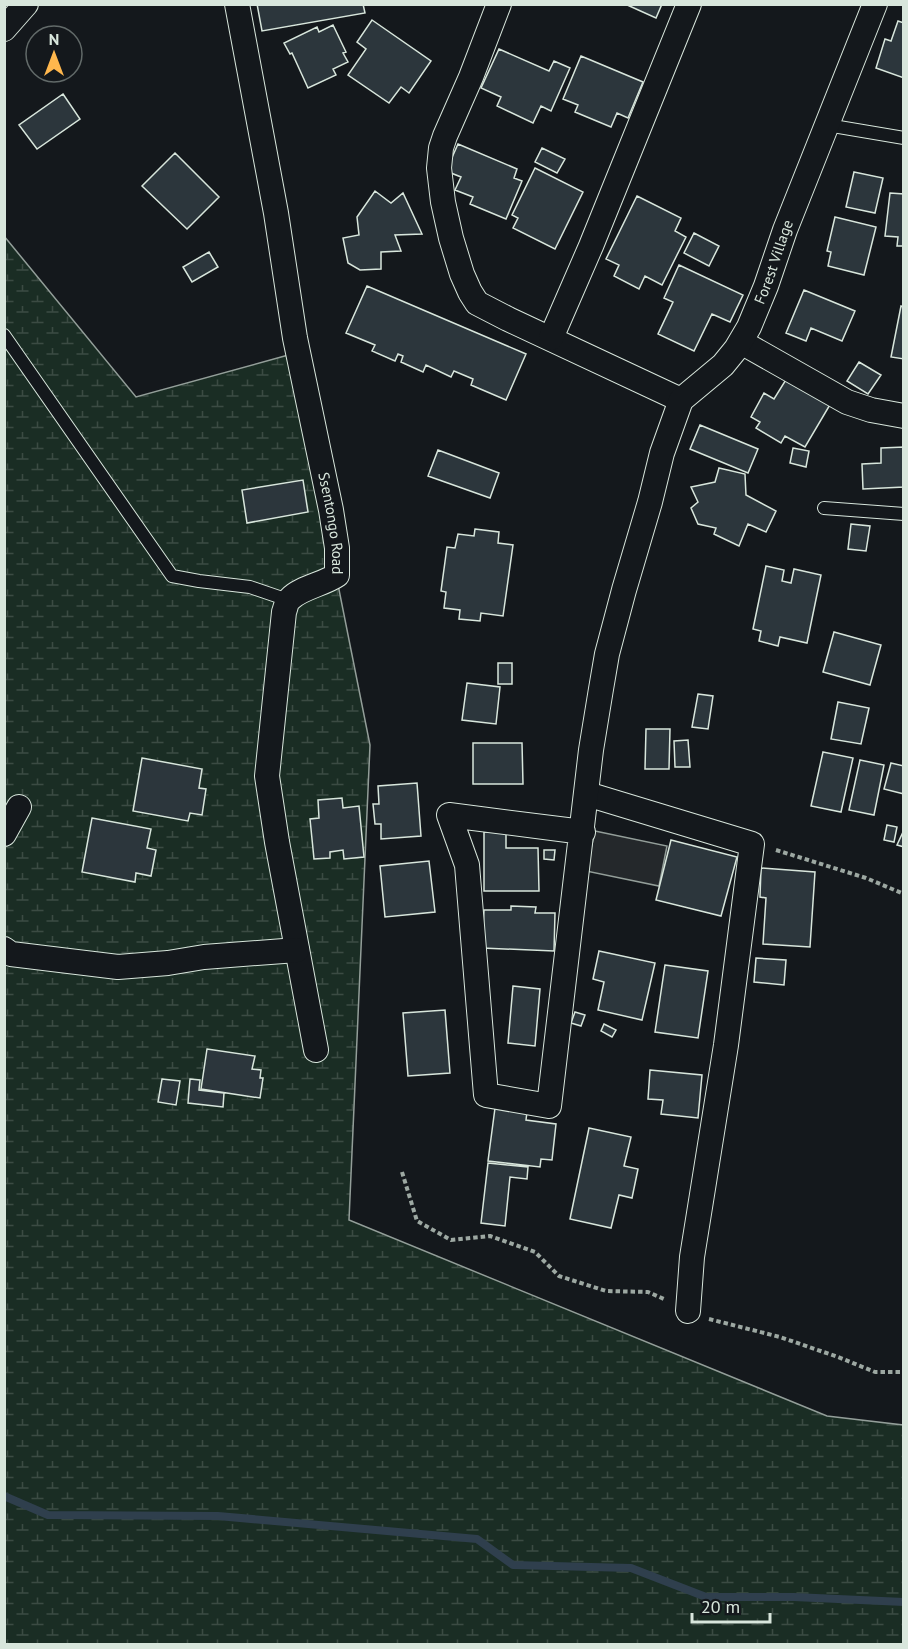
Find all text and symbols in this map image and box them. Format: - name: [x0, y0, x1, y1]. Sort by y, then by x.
- north arrow: [24, 24, 84, 84]
- text: N: [49, 29, 59, 49]
- street label: Forest Village: [750, 217, 797, 307]
- street label: Ssentongo Road: [314, 470, 347, 574]
- scale bar: [692, 1586, 770, 1624]
- text: 20 m: [701, 1595, 740, 1618]

